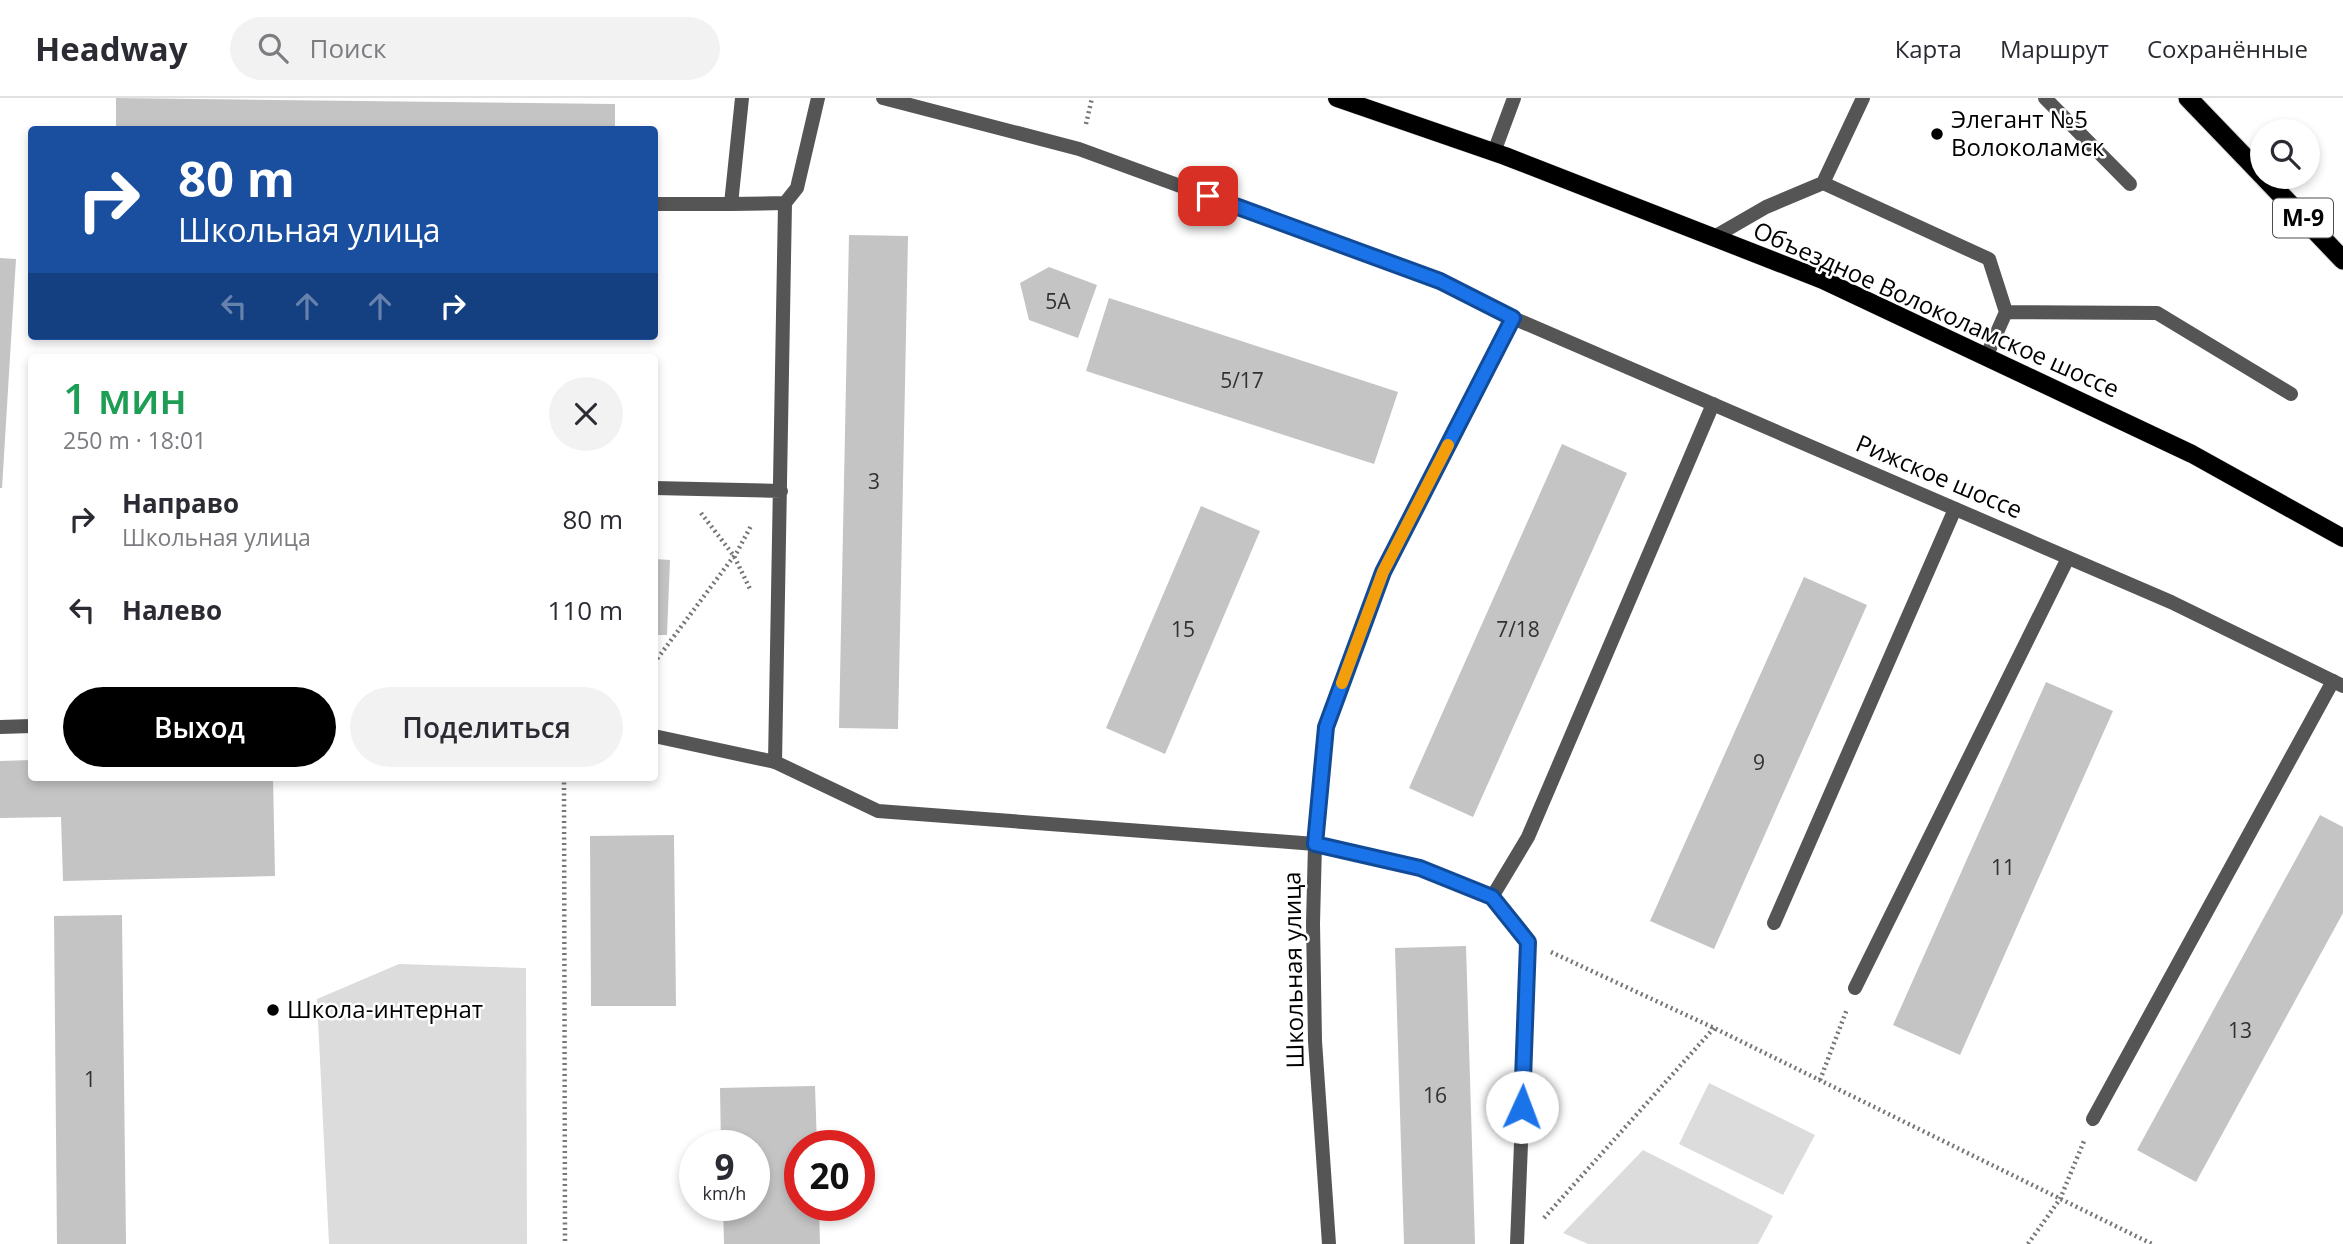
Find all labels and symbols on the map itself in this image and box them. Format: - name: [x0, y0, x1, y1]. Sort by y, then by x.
- place label: Элегант №5 Волоколамск: [1951, 102, 2105, 163]
- marker: Элегант №5 Волоколамск: [1929, 126, 1945, 142]
- pin: [1178, 166, 1238, 226]
- road number: М-9: [2273, 198, 2333, 238]
- street label: Объездное Волоколамское шоссе: [1748, 213, 2125, 405]
- house number: 5А: [1045, 287, 1071, 315]
- house number: 5/17: [1220, 366, 1264, 394]
- street label: Рижское шоссе: [1851, 426, 2028, 526]
- house number: 3: [868, 467, 880, 495]
- house number: 15: [1171, 615, 1195, 643]
- house number: 7/18: [1496, 615, 1540, 643]
- house number: 9: [1753, 748, 1765, 776]
- house number: 11: [1991, 853, 2015, 881]
- street label: Школьная улица: [1274, 871, 1311, 1069]
- place label: Школа-интернат: [287, 992, 483, 1025]
- marker: Школа-интернат: [265, 1002, 281, 1018]
- house number: 13: [2228, 1016, 2252, 1044]
- house number: 1: [84, 1065, 96, 1093]
- position arrow: [1485, 1070, 1559, 1144]
- house number: 16: [1423, 1081, 1447, 1109]
- speed limit sign: 20: [784, 1130, 875, 1221]

